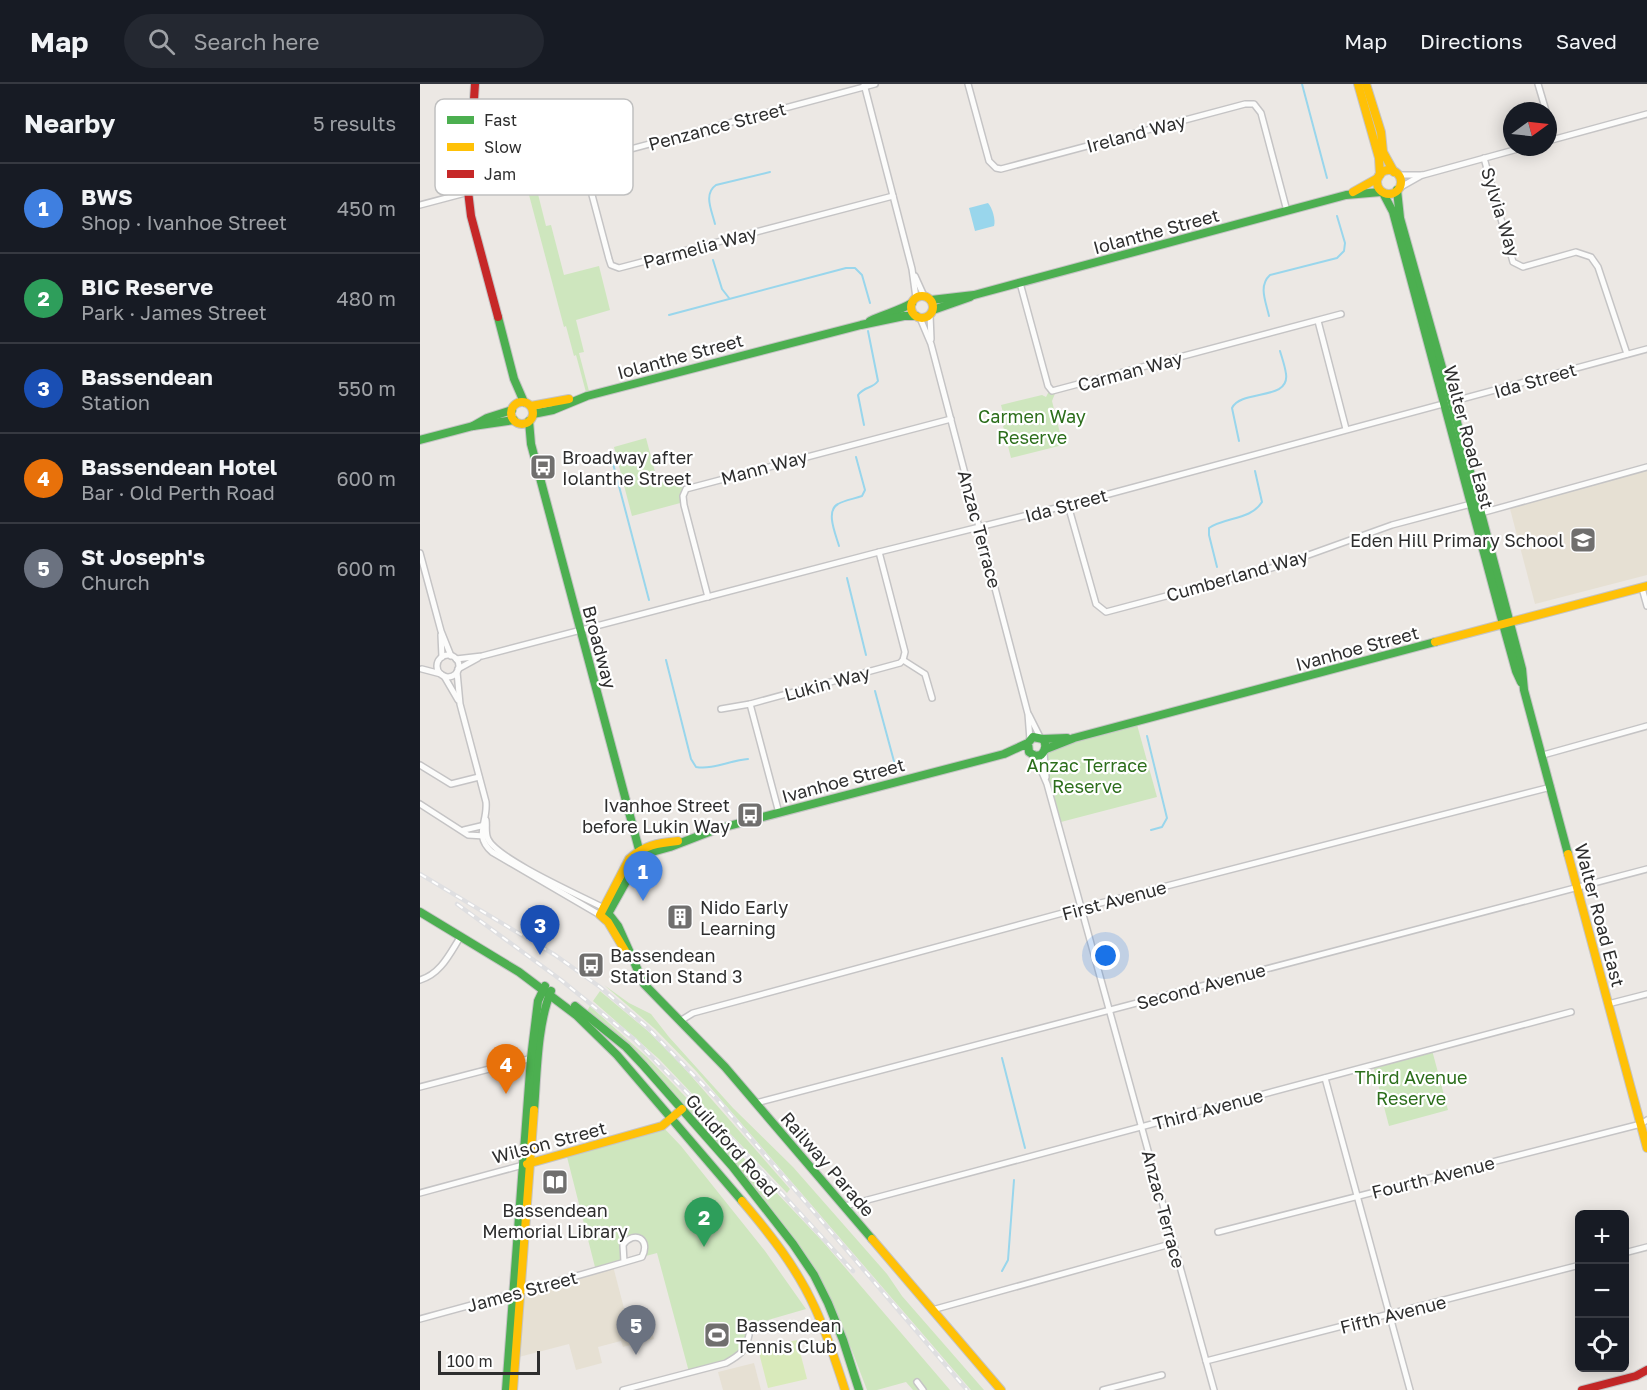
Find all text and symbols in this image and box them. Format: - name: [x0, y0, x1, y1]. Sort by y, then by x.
- search box: [124, 14, 544, 68]
- text: Map: [30, 25, 88, 58]
- icon: search: [145, 25, 178, 58]
- text: Search here: [193, 28, 319, 55]
- text: Map: [1344, 28, 1387, 54]
- text: Directions: [1420, 28, 1523, 54]
- text: Saved: [1556, 28, 1617, 54]
- street label: Penzance Street: [646, 97, 788, 155]
- legend: [435, 99, 633, 195]
- north arrow: [1503, 102, 1557, 156]
- text: Nearby: [24, 108, 115, 139]
- street label: Ireland Way: [1084, 109, 1188, 157]
- text: Fast: [484, 110, 517, 130]
- text: 5 results: [313, 111, 396, 135]
- text: Slow: [484, 137, 522, 157]
- text: Jam: [484, 164, 516, 184]
- street label: Sylvia Way: [1477, 164, 1525, 260]
- text: BWS: [81, 183, 133, 210]
- text: 1: [38, 196, 49, 220]
- text: 450 m: [337, 196, 396, 220]
- street label: Iolanthe Street: [1090, 204, 1222, 258]
- text: Shop · Ivanhoe Street: [81, 210, 287, 234]
- street label: Parmelia Way: [641, 221, 759, 273]
- text: BIC Reserve: [81, 273, 213, 300]
- text: 2: [37, 286, 50, 310]
- text: 480 m: [337, 286, 396, 310]
- text: Park · James Street: [81, 300, 267, 324]
- street label: Iolanthe Street: [614, 329, 746, 383]
- street label: Carman Way: [1075, 346, 1185, 396]
- street label: Ida Street: [1491, 358, 1579, 402]
- text: Bassendean: [81, 363, 213, 390]
- street label: Walter Road East: [1439, 363, 1499, 511]
- text: 3: [37, 376, 50, 400]
- text: 550 m: [338, 376, 396, 400]
- text: Station: [81, 390, 150, 414]
- park label: Carmen Way Reserve: [978, 405, 1086, 448]
- street label: Mann Way: [718, 445, 810, 489]
- place label: Broadway after Iolanthe Street: [562, 446, 693, 489]
- bus stop icon: Broadway after Iolanthe Street: [528, 452, 558, 482]
- text: Bassendean Hotel: [81, 453, 277, 480]
- text: 4: [37, 466, 50, 490]
- text: 600 m: [336, 466, 396, 490]
- street label: Anzac Terrace: [954, 468, 1006, 590]
- text: Bar · Old Perth Road: [81, 480, 275, 504]
- street label: Ida Street: [1022, 483, 1110, 527]
- school or university icon: Eden Hill Primary School: [1568, 525, 1598, 555]
- place label: Eden Hill Primary School: [1350, 529, 1564, 551]
- text: St Joseph's: [81, 543, 205, 570]
- street label: Cumberland Way: [1164, 544, 1310, 606]
- text: 5: [37, 556, 50, 580]
- text: 600 m: [336, 556, 396, 580]
- text: Church: [81, 570, 150, 594]
- street label: Broadway: [578, 603, 622, 691]
- street label: Ivanhoe Street: [1293, 621, 1421, 675]
- street label: Lukin Way: [782, 661, 872, 705]
- street label: Ivanhoe Street: [779, 753, 907, 807]
- park label: Anzac Terrace Reserve: [1026, 754, 1148, 797]
- place label: Ivanhoe Street before Lukin Way: [582, 794, 730, 837]
- bus stop icon: Ivanhoe Street before Lukin Way: [735, 800, 765, 830]
- street label: Walter Road East: [1570, 841, 1630, 989]
- pin: 1: [624, 852, 662, 901]
- street label: First Avenue: [1059, 875, 1169, 925]
- place label: Nido Early Learning: [700, 896, 788, 939]
- building icon: Nido Early Learning: [665, 902, 695, 932]
- pin: 3: [520, 906, 560, 955]
- your location: [1091, 941, 1120, 970]
- place label: Bassendean Station Stand 3: [610, 944, 742, 987]
- bus stop icon: Bassendean Station Stand 3: [576, 950, 606, 980]
- street label: Second Avenue: [1134, 958, 1268, 1014]
- pin: 4: [486, 1044, 526, 1094]
- park label: Third Avenue Reserve: [1354, 1066, 1468, 1109]
- street label: Third Avenue: [1151, 1084, 1265, 1134]
- street label: Guildford Road: [681, 1089, 783, 1201]
- street label: Railway Parade: [777, 1107, 879, 1221]
- street label: Wilson Street: [490, 1116, 608, 1168]
- street label: Anzac Terrace: [1138, 1148, 1190, 1270]
- street label: Fourth Avenue: [1369, 1151, 1497, 1203]
- library icon: Bassendean Memorial Library: [540, 1167, 570, 1197]
- pin: 2: [684, 1198, 724, 1247]
- place label: Bassendean Memorial Library: [482, 1199, 628, 1242]
- map controls: [1575, 1210, 1629, 1372]
- button: +: [1575, 1210, 1629, 1264]
- button: −: [1575, 1264, 1629, 1318]
- street label: James Street: [464, 1266, 580, 1316]
- street label: Fifth Avenue: [1338, 1290, 1448, 1338]
- pin: 5: [616, 1306, 656, 1355]
- place label: Bassendean Tennis Club: [736, 1314, 842, 1357]
- button: locate: [1575, 1318, 1629, 1372]
- sports icon: Bassendean Tennis Club: [702, 1320, 732, 1350]
- scale bar: [438, 1348, 540, 1376]
- text: 100 m: [447, 1351, 493, 1371]

